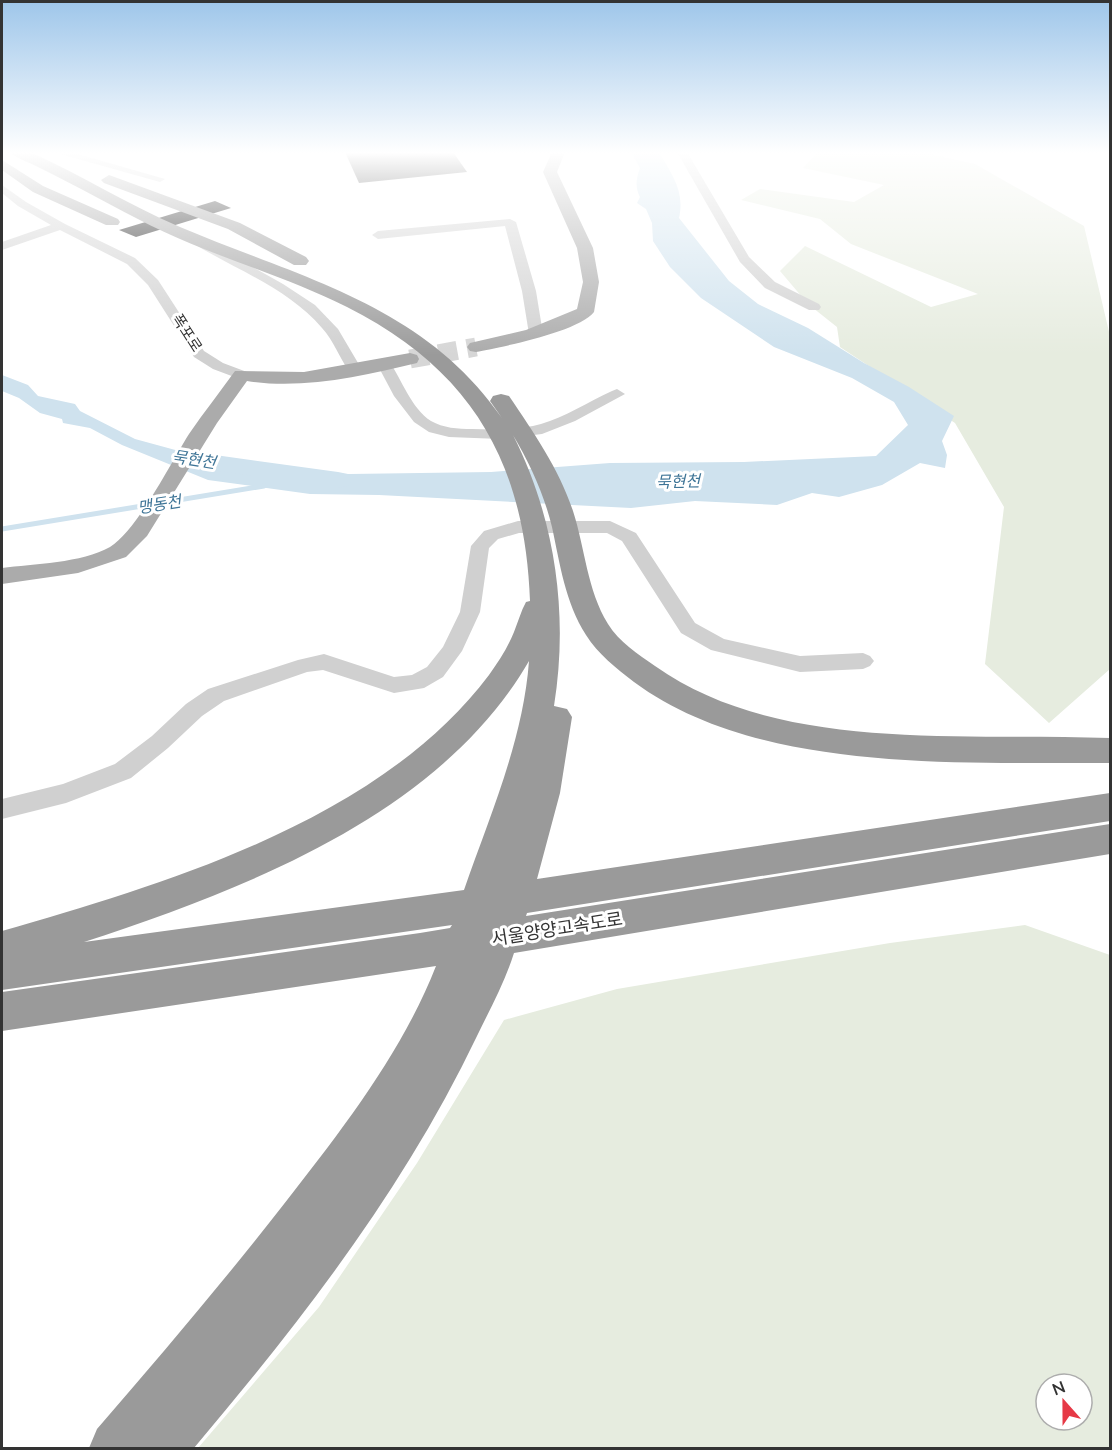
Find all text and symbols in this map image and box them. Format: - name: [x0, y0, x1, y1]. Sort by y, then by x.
- street label: 폭포로: [169, 310, 207, 355]
- water label: 묵현천: [171, 446, 220, 472]
- water label: 묵현천: [656, 471, 703, 490]
- water label: 맹동천: [136, 490, 184, 516]
- street label: 서울양양고속도로: [490, 907, 624, 949]
- north arrow: [1034, 1372, 1094, 1432]
- text: N: [1049, 1376, 1068, 1399]

